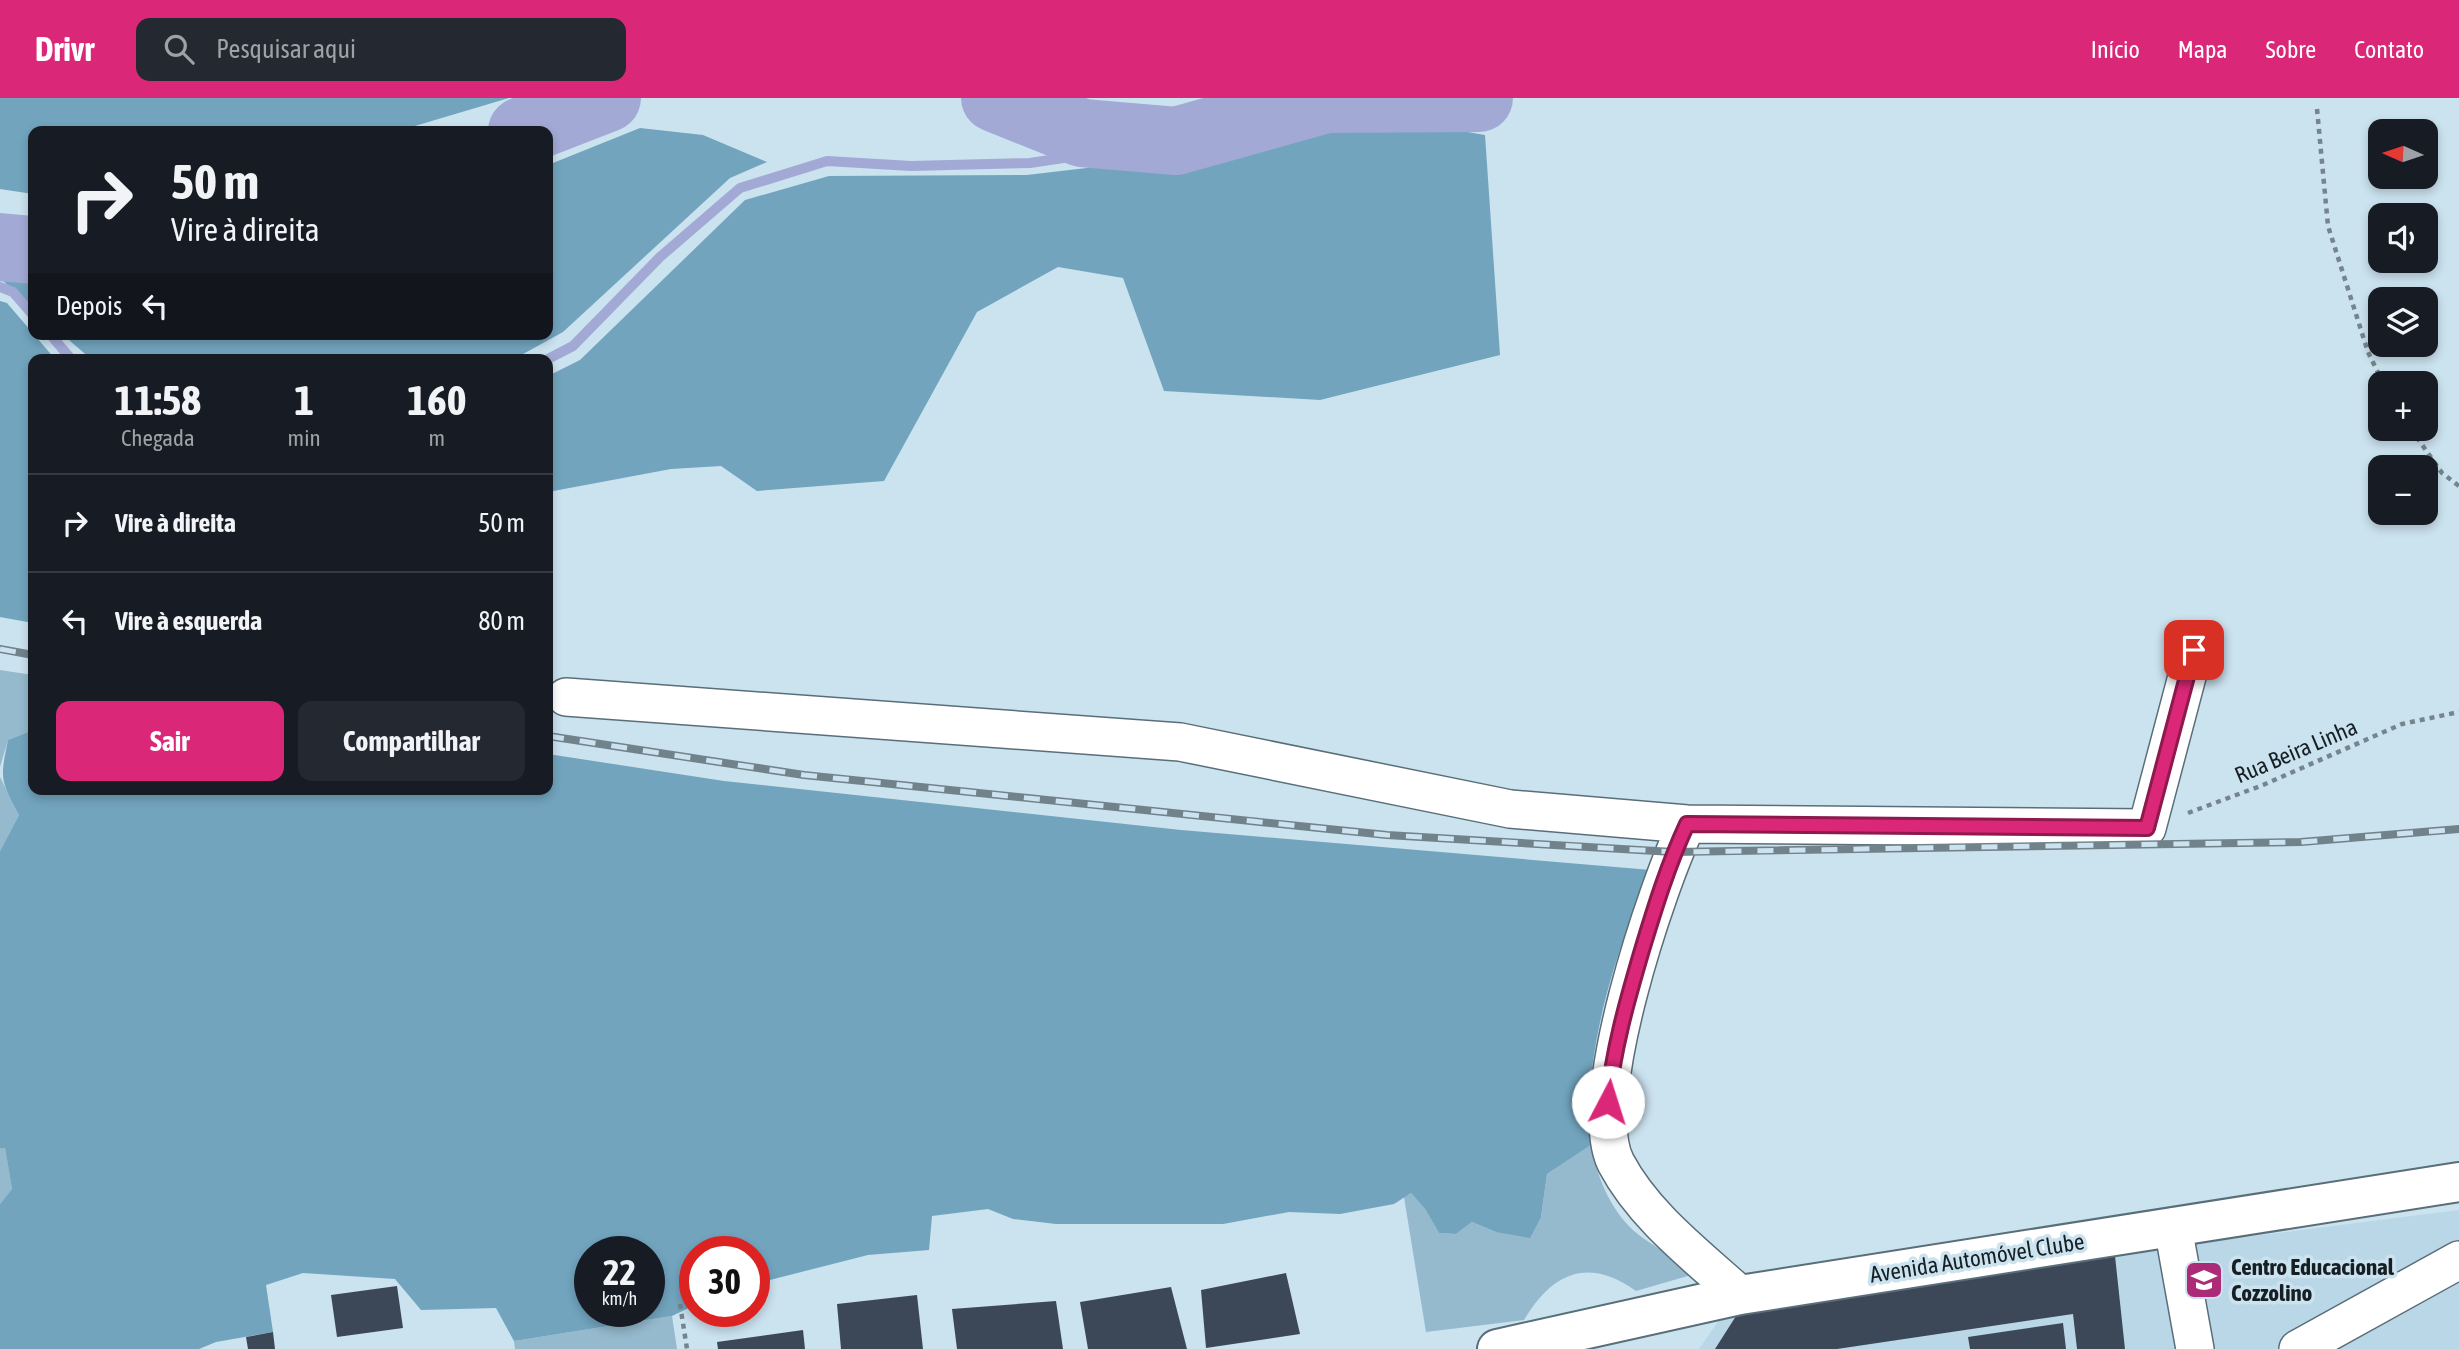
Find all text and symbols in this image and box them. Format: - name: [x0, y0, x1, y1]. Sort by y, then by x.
- search box: [136, 18, 626, 81]
- text: Drivr: [35, 30, 94, 68]
- icon: search: [160, 30, 198, 68]
- text: Pesquisar aqui: [216, 34, 356, 64]
- text: Início: [2091, 36, 2140, 63]
- text: Mapa: [2178, 36, 2228, 63]
- text: Sobre: [2266, 36, 2316, 63]
- text: Contato: [2354, 36, 2424, 63]
- north arrow: [2368, 119, 2438, 189]
- map controls: [2368, 119, 2438, 525]
- text: 50 m: [171, 153, 259, 209]
- icon: right: [56, 154, 147, 245]
- button: sound: [2368, 203, 2438, 273]
- text: Vire à direita: [171, 211, 320, 248]
- icon: left: [136, 287, 174, 325]
- button: layers: [2368, 287, 2438, 357]
- text: Depois: [56, 291, 122, 321]
- button: +: [2368, 371, 2438, 441]
- text: 11:58: [115, 376, 201, 424]
- text: 1: [294, 376, 314, 424]
- text: 160: [407, 376, 466, 424]
- text: Chegada: [121, 425, 195, 451]
- text: min: [288, 425, 321, 451]
- text: m: [429, 425, 445, 451]
- button: −: [2368, 455, 2438, 525]
- icon: right: [56, 504, 94, 542]
- text: Vire à direita: [115, 508, 236, 538]
- text: 50 m: [478, 508, 525, 538]
- icon: left: [56, 602, 94, 640]
- text: Vire à esquerda: [115, 606, 262, 636]
- text: 80 m: [478, 606, 525, 636]
- pin: [2164, 620, 2224, 680]
- icon: arrive: [2175, 631, 2213, 669]
- button: Sair: [56, 701, 284, 781]
- button: Compartilhar: [298, 701, 525, 781]
- street label: Rua Beira Linha: [2231, 714, 2361, 788]
- position arrow: [1571, 1065, 1645, 1139]
- street label: Avenida Automóvel Clube: [1868, 1228, 2086, 1288]
- speed limit sign: 30: [679, 1236, 770, 1327]
- text: 22: [603, 1252, 636, 1292]
- place label: Centro Educacional Cozzolino: [2231, 1254, 2395, 1306]
- school or university icon: Centro Educacional Cozzolino: [2183, 1259, 2225, 1301]
- text: km/h: [602, 1288, 637, 1309]

